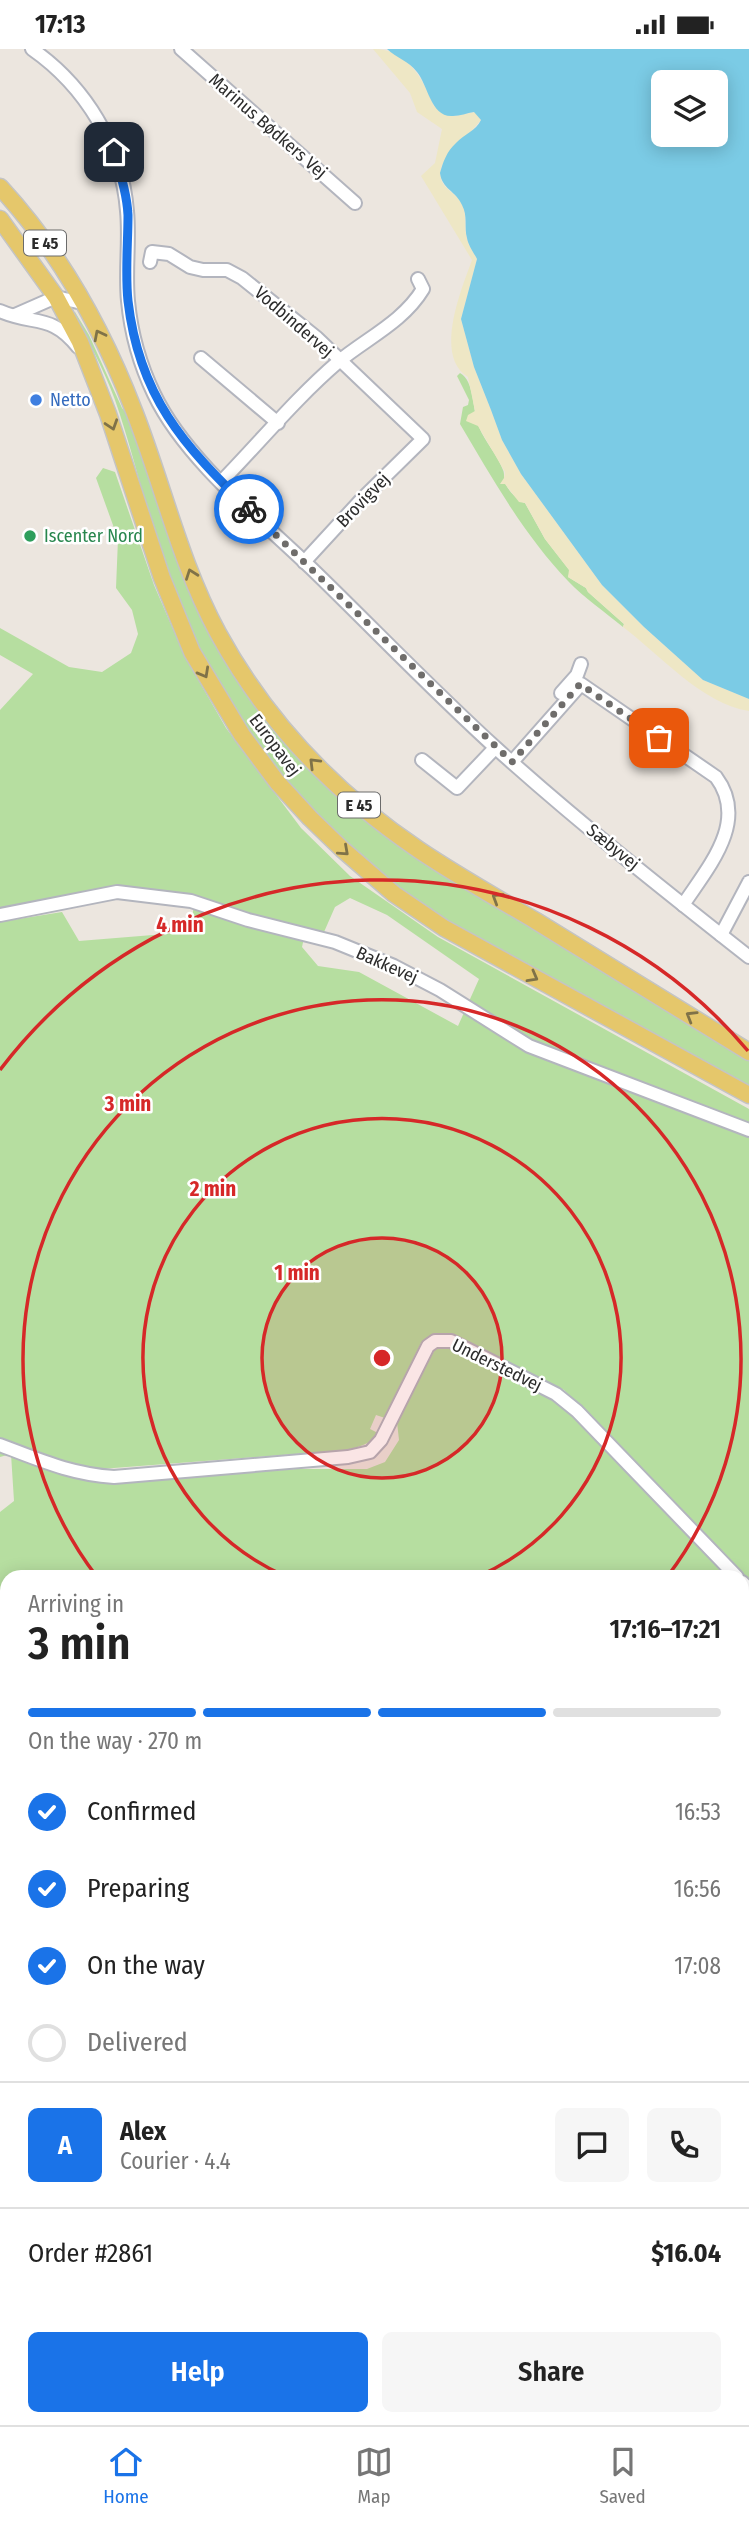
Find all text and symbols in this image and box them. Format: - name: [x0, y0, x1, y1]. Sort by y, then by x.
- text: 17:13: [35, 9, 85, 40]
- street label: Marinus Bødkers Vej: [204, 69, 332, 183]
- map controls: [651, 70, 728, 147]
- button: layers: [651, 70, 728, 147]
- pin: [84, 122, 144, 182]
- icon: home: [95, 133, 133, 171]
- road number: E 45: [24, 231, 66, 255]
- street label: Vodbindervej: [250, 282, 338, 362]
- one-way arrow: [93, 330, 107, 342]
- place label: Netto: [50, 389, 91, 411]
- marker: Netto: [28, 392, 44, 408]
- one-way arrow: [104, 419, 118, 431]
- street label: Brovigvej: [332, 468, 394, 532]
- courier: [214, 474, 284, 544]
- icon: bike: [230, 490, 268, 528]
- place label: Iscenter Nord: [44, 525, 143, 547]
- marker: Iscenter Nord: [22, 528, 38, 544]
- one-way arrow: [185, 568, 199, 580]
- one-way arrow: [196, 666, 209, 679]
- pin: [629, 708, 689, 768]
- street label: Europavej: [244, 710, 306, 780]
- icon: bag: [640, 719, 678, 757]
- one-way arrow: [310, 759, 323, 772]
- road number: E 45: [338, 793, 380, 817]
- street label: Sæbyvej: [582, 819, 644, 875]
- one-way arrow: [336, 843, 349, 855]
- one-way arrow: [491, 893, 504, 906]
- text: 4 min: [156, 912, 204, 938]
- street label: Bakkevej: [353, 942, 421, 988]
- one-way arrow: [525, 969, 538, 982]
- one-way arrow: [685, 1012, 698, 1025]
- text: 3 min: [104, 1091, 151, 1117]
- text: 2 min: [189, 1176, 236, 1202]
- text: 1 min: [274, 1260, 320, 1286]
- street label: Understedvej: [448, 1334, 546, 1396]
- centre of rings: [370, 1346, 394, 1370]
- text: Arriving in: [28, 1590, 124, 1618]
- text: 17:16–17:21: [610, 1614, 721, 1645]
- text: 3 min: [28, 1616, 131, 1671]
- text: On the way · 270 m: [28, 1727, 202, 1755]
- icon: check: [28, 1793, 66, 1831]
- text: Confirmed: [87, 1796, 197, 1827]
- text: 16:53: [675, 1798, 721, 1826]
- icon: check: [28, 1870, 66, 1908]
- text: Preparing: [87, 1873, 189, 1904]
- text: 16:56: [674, 1875, 721, 1903]
- icon: check: [28, 1947, 66, 1985]
- text: On the way: [87, 1950, 205, 1981]
- text: 17:08: [674, 1952, 721, 1980]
- text: Delivered: [87, 2027, 188, 2058]
- button: chat: [555, 2108, 629, 2182]
- button: phone: [647, 2108, 721, 2182]
- text: Alex: [120, 2116, 166, 2147]
- text: A: [58, 2130, 72, 2161]
- text: Courier · 4.4: [120, 2147, 231, 2175]
- text: Order #2861: [28, 2238, 153, 2269]
- text: $16.04: [651, 2238, 721, 2269]
- button: Help: [28, 2332, 368, 2412]
- button: Share: [382, 2332, 721, 2412]
- tab: Home: [103, 2443, 149, 2508]
- tab: Map: [355, 2443, 393, 2508]
- tab: Saved: [599, 2443, 646, 2508]

